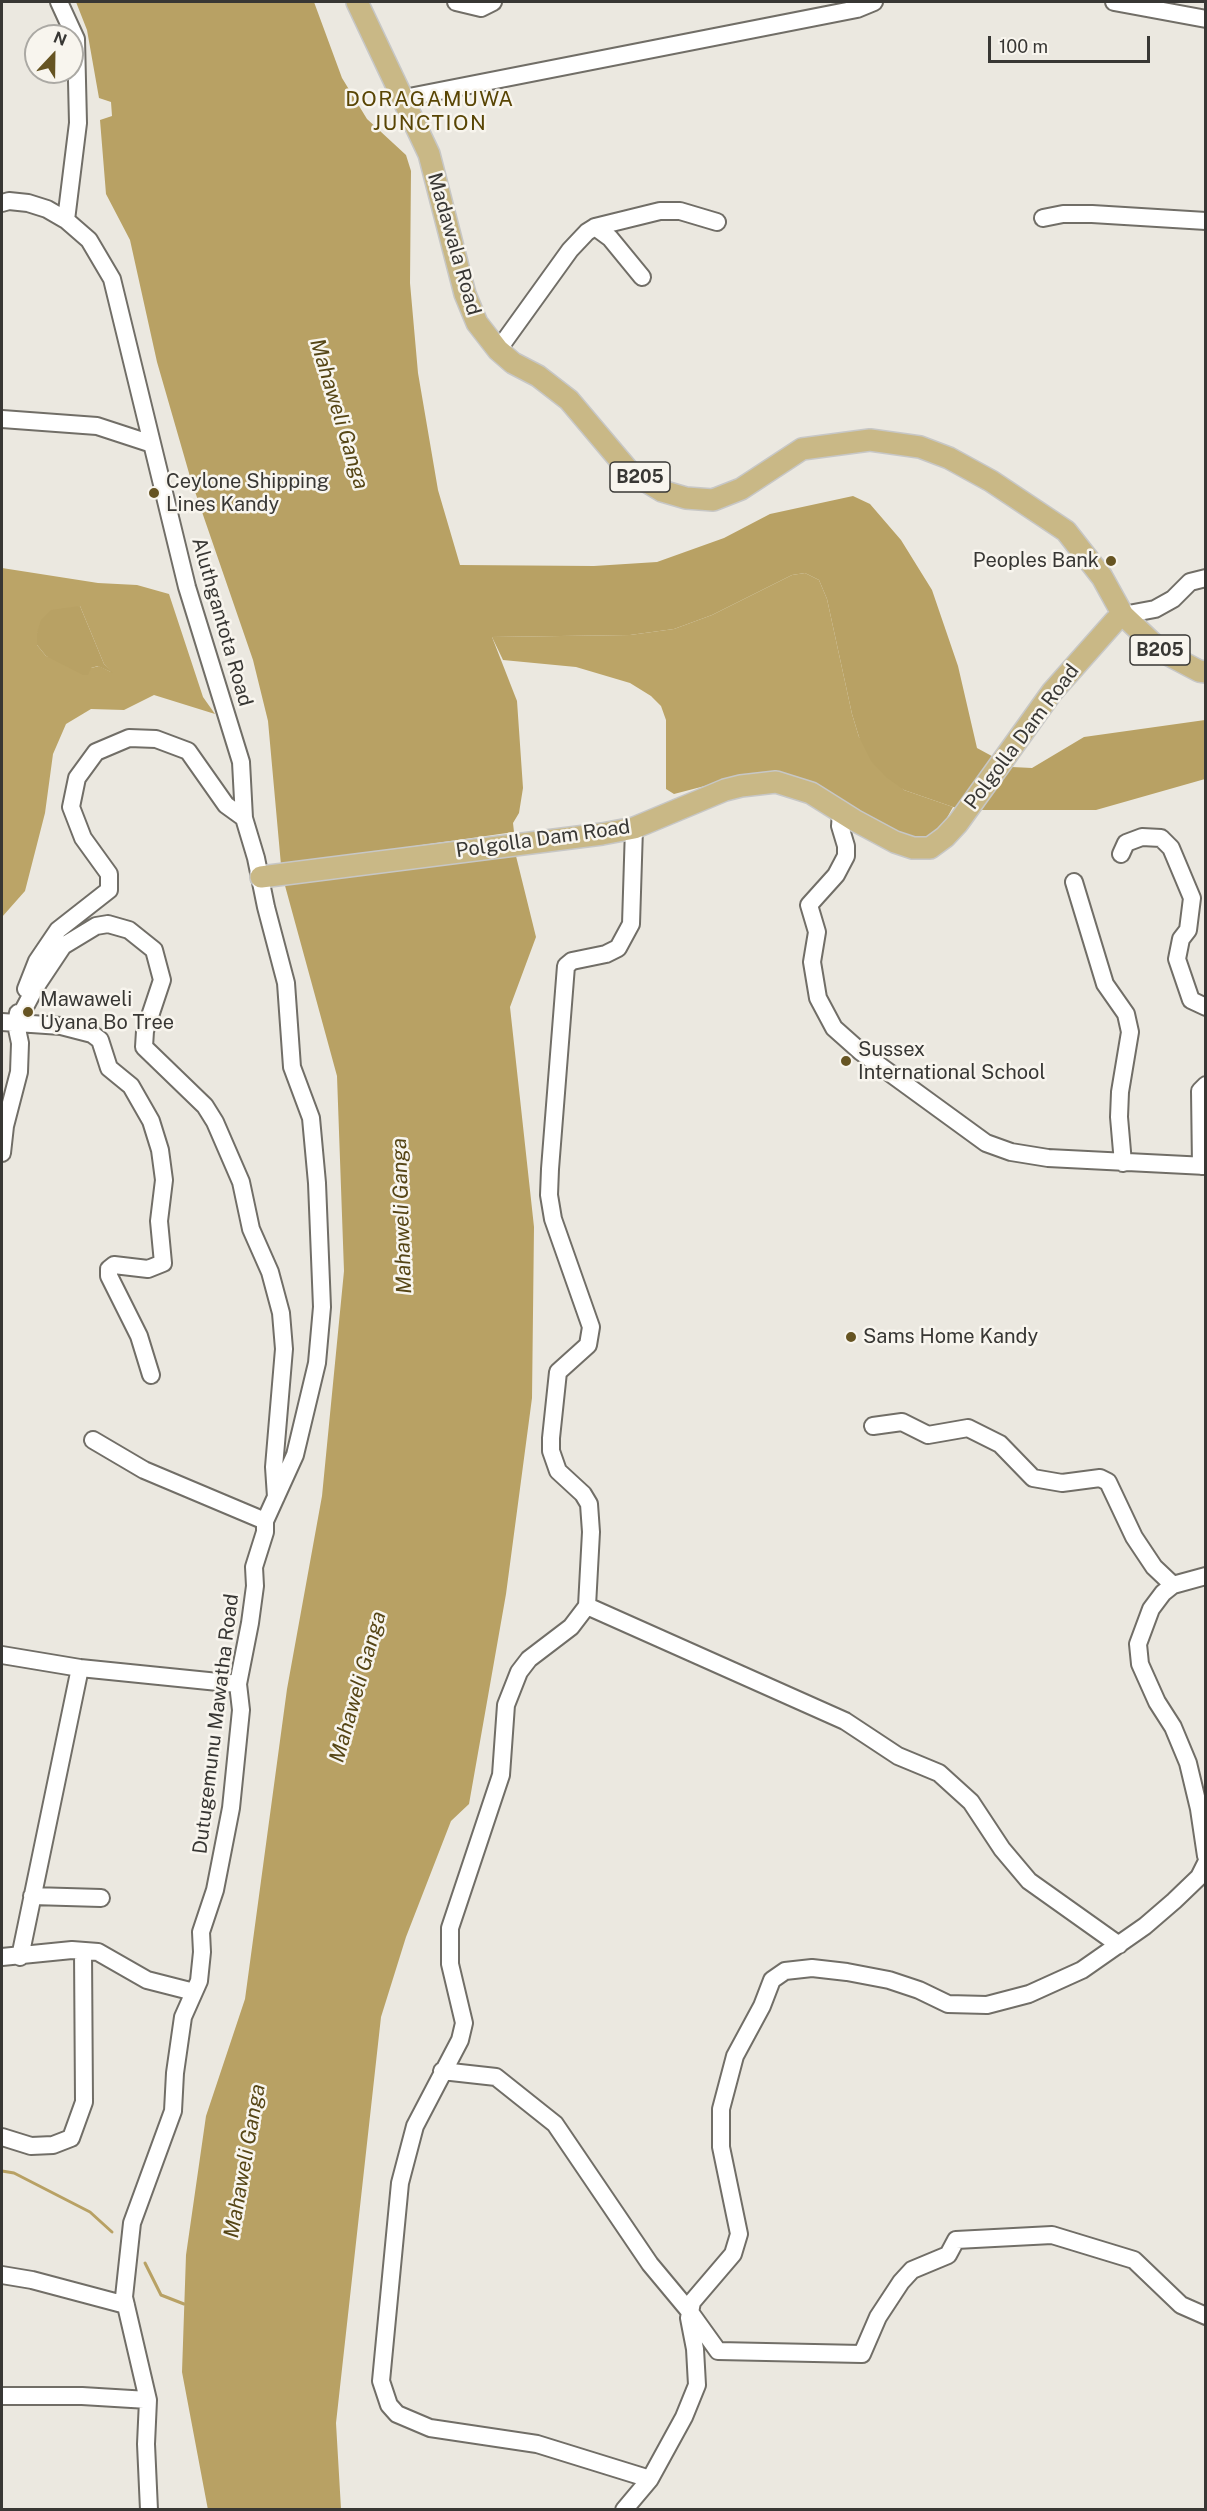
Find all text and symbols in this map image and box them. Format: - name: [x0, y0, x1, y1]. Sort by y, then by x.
- north arrow: [24, 24, 84, 84]
- scale bar: [991, 24, 1153, 62]
- text: N: [51, 28, 70, 50]
- text: 100 m: [999, 36, 1048, 57]
- district label: DORAGAMUWA JUNCTION: [345, 87, 515, 137]
- street label: Madawala Road: [422, 170, 486, 318]
- water label: Mahaweli Ganga: [304, 336, 374, 492]
- road number: B205: [610, 462, 670, 492]
- place label: Ceylone Shipping Lines Kandy: [166, 470, 329, 517]
- marker: Ceylone Shipping Lines Kandy: [147, 486, 161, 500]
- street label: Aluthgantota Road: [186, 535, 258, 709]
- place label: Peoples Bank: [973, 549, 1099, 573]
- marker: Peoples Bank: [1104, 554, 1118, 568]
- road number: B205: [1130, 635, 1190, 665]
- street label: Polgolla Dam Road: [960, 660, 1084, 814]
- street label: Polgolla Dam Road: [454, 815, 632, 863]
- place label: Mawaweli Uyana Bo Tree: [40, 988, 174, 1035]
- marker: Mawaweli Uyana Bo Tree: [21, 1005, 35, 1019]
- place label: Sussex International School: [858, 1038, 1045, 1085]
- marker: Sussex International School: [839, 1054, 853, 1068]
- water label: Mahaweli Ganga: [387, 1138, 417, 1294]
- place label: Sams Home Kandy: [863, 1325, 1038, 1349]
- marker: Sams Home Kandy: [844, 1330, 858, 1344]
- street label: Dutugemunu Mawatha Road: [188, 1592, 244, 1856]
- water label: Mahaweli Ganga: [324, 1609, 392, 1765]
- water label: Mahaweli Ganga: [219, 2082, 271, 2240]

